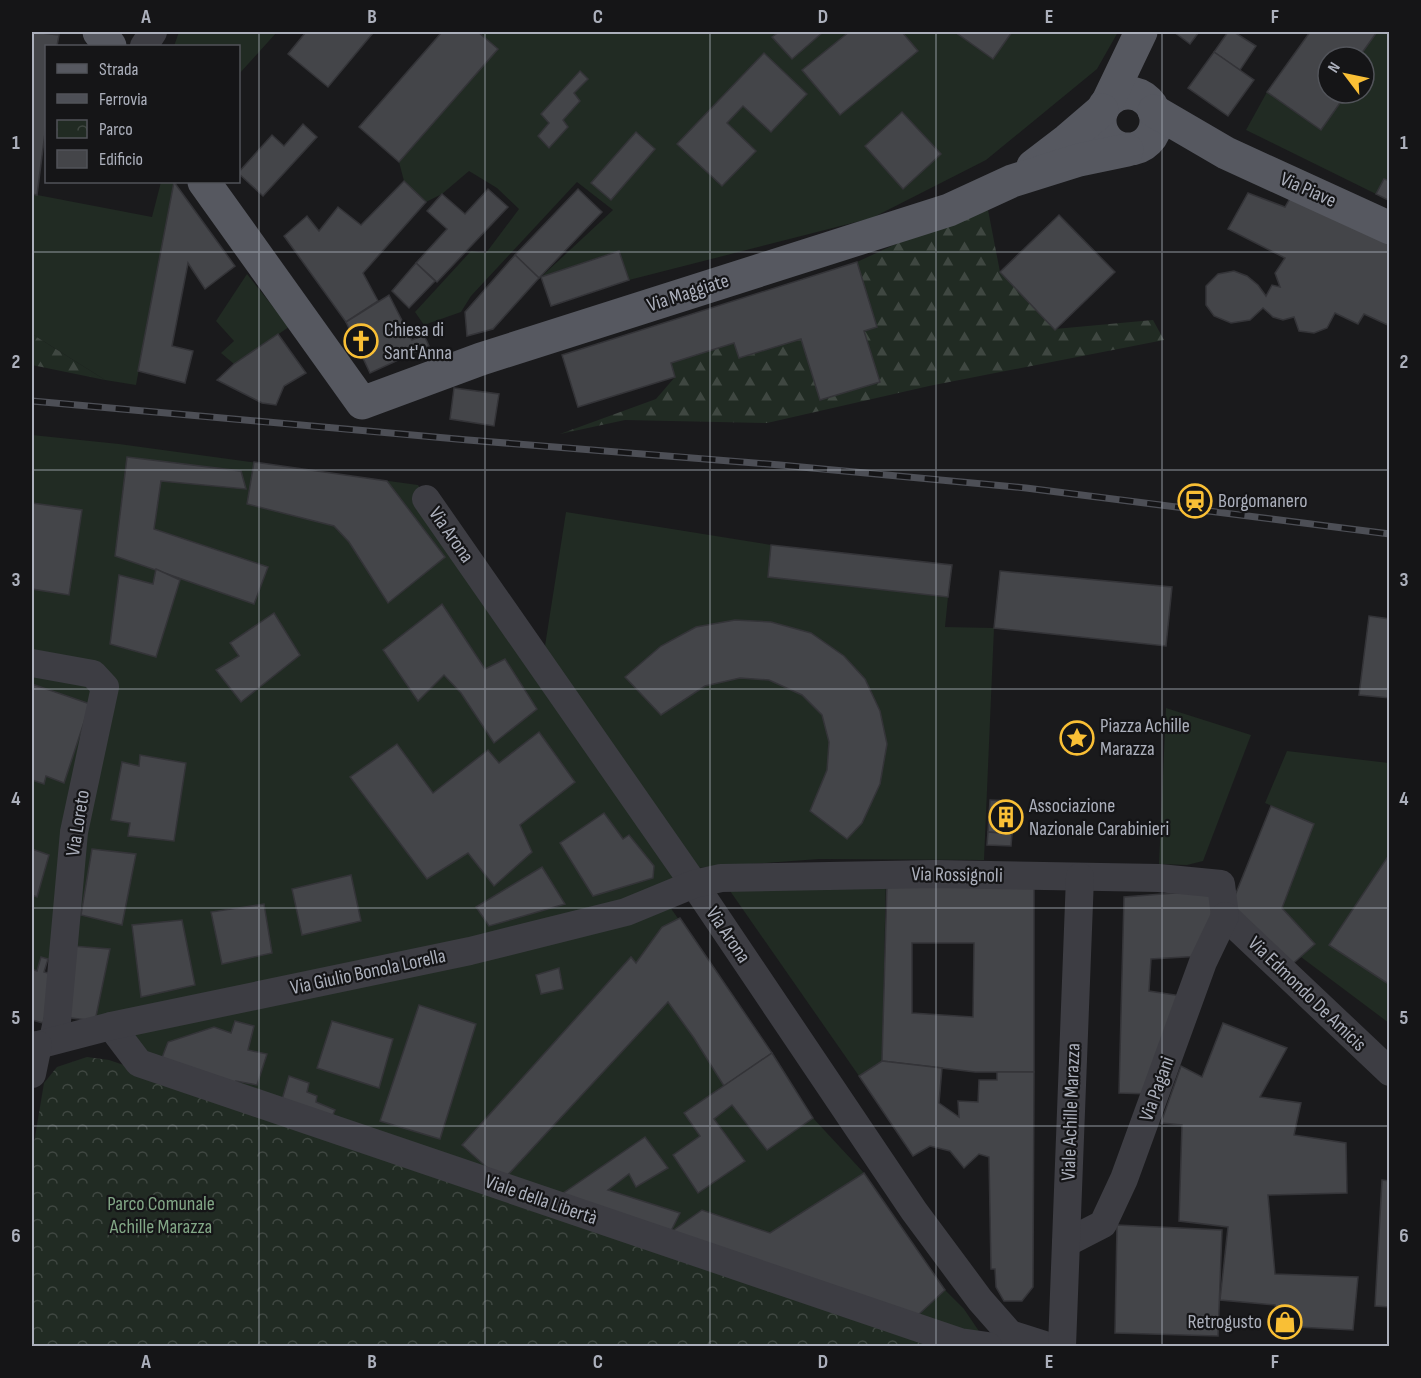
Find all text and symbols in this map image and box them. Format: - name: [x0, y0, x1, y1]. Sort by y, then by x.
- text: A: [140, 5, 151, 29]
- text: B: [367, 5, 377, 29]
- text: C: [593, 5, 603, 29]
- text: D: [818, 5, 828, 29]
- text: E: [1045, 5, 1053, 29]
- text: F: [1271, 5, 1279, 29]
- legend: [45, 45, 240, 183]
- north arrow: [1316, 45, 1376, 105]
- text: Strada: [99, 59, 139, 80]
- text: N: [1324, 59, 1345, 77]
- text: Ferrovia: [99, 89, 147, 110]
- text: Parco: [99, 119, 133, 140]
- text: 1: [12, 131, 20, 155]
- text: 1: [1400, 131, 1408, 155]
- text: Edificio: [99, 149, 143, 170]
- street label: Via Piave: [1276, 167, 1340, 213]
- street label: Via Maggiate: [644, 269, 732, 317]
- place label: Chiesa di Sant'Anna: [384, 318, 452, 365]
- church icon: Chiesa di Sant'Anna: [343, 323, 379, 359]
- text: 2: [12, 350, 20, 374]
- text: 2: [1400, 350, 1408, 374]
- station icon: Borgomanero: [1177, 483, 1213, 519]
- place label: Borgomanero: [1218, 489, 1307, 513]
- street label: Via Arona: [423, 503, 479, 567]
- text: 3: [12, 568, 21, 592]
- text: 3: [1400, 568, 1409, 592]
- place label: Piazza Achille Marazza: [1100, 714, 1190, 761]
- place icon: Piazza Achille Marazza: [1059, 720, 1095, 756]
- text: 4: [11, 787, 21, 811]
- text: 4: [1399, 787, 1409, 811]
- street label: Via Loreto: [61, 788, 95, 858]
- place label: Associazione Nazionale Carabinieri: [1028, 794, 1169, 841]
- building icon: Associazione Nazionale Carabinieri: [988, 799, 1024, 835]
- street label: Via Rossignoli: [911, 862, 1003, 888]
- street label: Via Arona: [701, 902, 755, 968]
- street label: Via Edmondo De Amicis: [1243, 932, 1371, 1056]
- street label: Via Giulio Bonola Lorella: [288, 944, 448, 1000]
- text: 5: [12, 1006, 21, 1030]
- text: 5: [1400, 1006, 1409, 1030]
- street label: Viale Achille Marazza: [1057, 1043, 1085, 1181]
- street label: Via Pagani: [1134, 1053, 1180, 1125]
- street label: Viale della Libertà: [482, 1170, 600, 1230]
- park label: Parco Comunale Achille Marazza: [107, 1192, 215, 1239]
- text: 6: [11, 1224, 21, 1248]
- text: 6: [1399, 1224, 1409, 1248]
- shop icon: Retrogusto: [1267, 1304, 1303, 1340]
- place label: Retrogusto: [1188, 1310, 1262, 1334]
- text: A: [140, 1350, 151, 1374]
- text: B: [367, 1350, 377, 1374]
- text: C: [593, 1350, 603, 1374]
- text: D: [818, 1350, 828, 1374]
- text: E: [1045, 1350, 1053, 1374]
- text: F: [1271, 1350, 1279, 1374]

